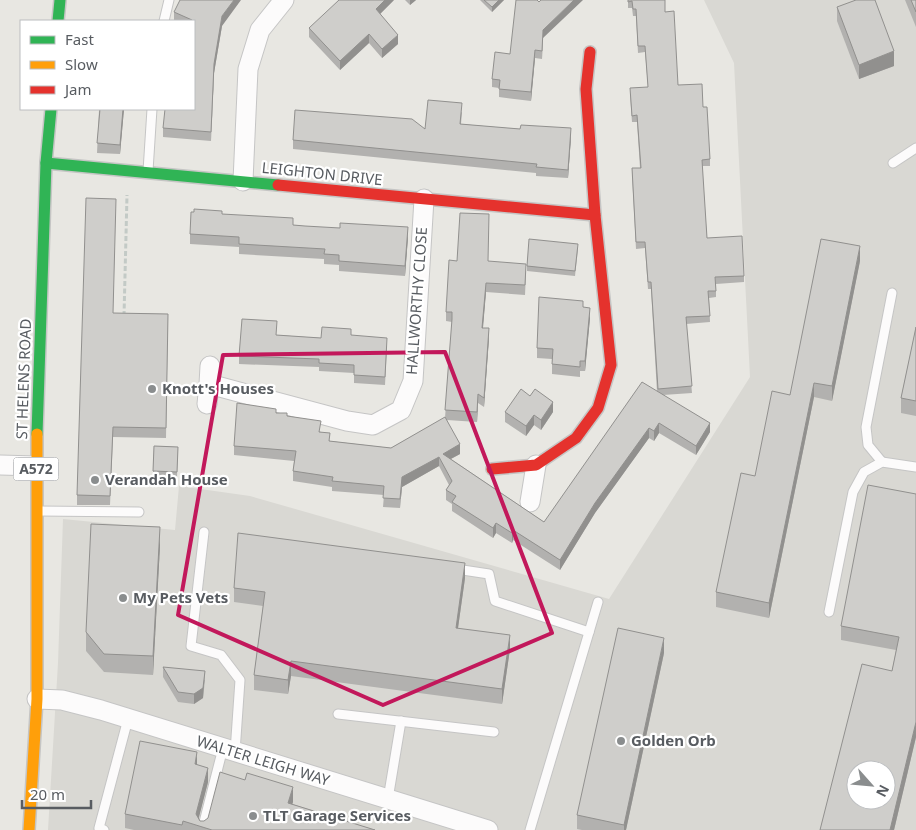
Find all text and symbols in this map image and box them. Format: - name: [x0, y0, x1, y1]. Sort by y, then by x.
- legend: [20, 20, 195, 110]
- text: Fast: [65, 29, 94, 49]
- text: Slow: [65, 54, 98, 74]
- text: Jam: [63, 79, 92, 99]
- street label: LEIGHTON DRIVE: [261, 157, 383, 189]
- street label: HALLWORTHY CLOSE: [401, 226, 431, 376]
- street label: ST HELENS ROAD: [11, 318, 35, 440]
- place label: Knott's Houses: [162, 378, 274, 398]
- marker: Knott's Houses: [146, 383, 158, 395]
- road number: A572: [14, 458, 58, 480]
- place label: Verandah House: [105, 469, 228, 489]
- marker: Verandah House: [89, 474, 101, 486]
- place label: My Pets Vets: [133, 587, 228, 607]
- marker: My Pets Vets: [117, 592, 129, 604]
- street label: WALTER LEIGH WAY: [194, 730, 333, 790]
- place label: Golden Orb: [631, 730, 716, 750]
- marker: Golden Orb: [615, 735, 627, 747]
- north arrow: [846, 760, 896, 810]
- scale bar: [22, 778, 91, 810]
- text: N: [872, 782, 894, 801]
- text: 20 m: [30, 784, 65, 804]
- place label: TLT Garage Services: [263, 805, 411, 825]
- marker: TLT Garage Services: [247, 810, 259, 822]

